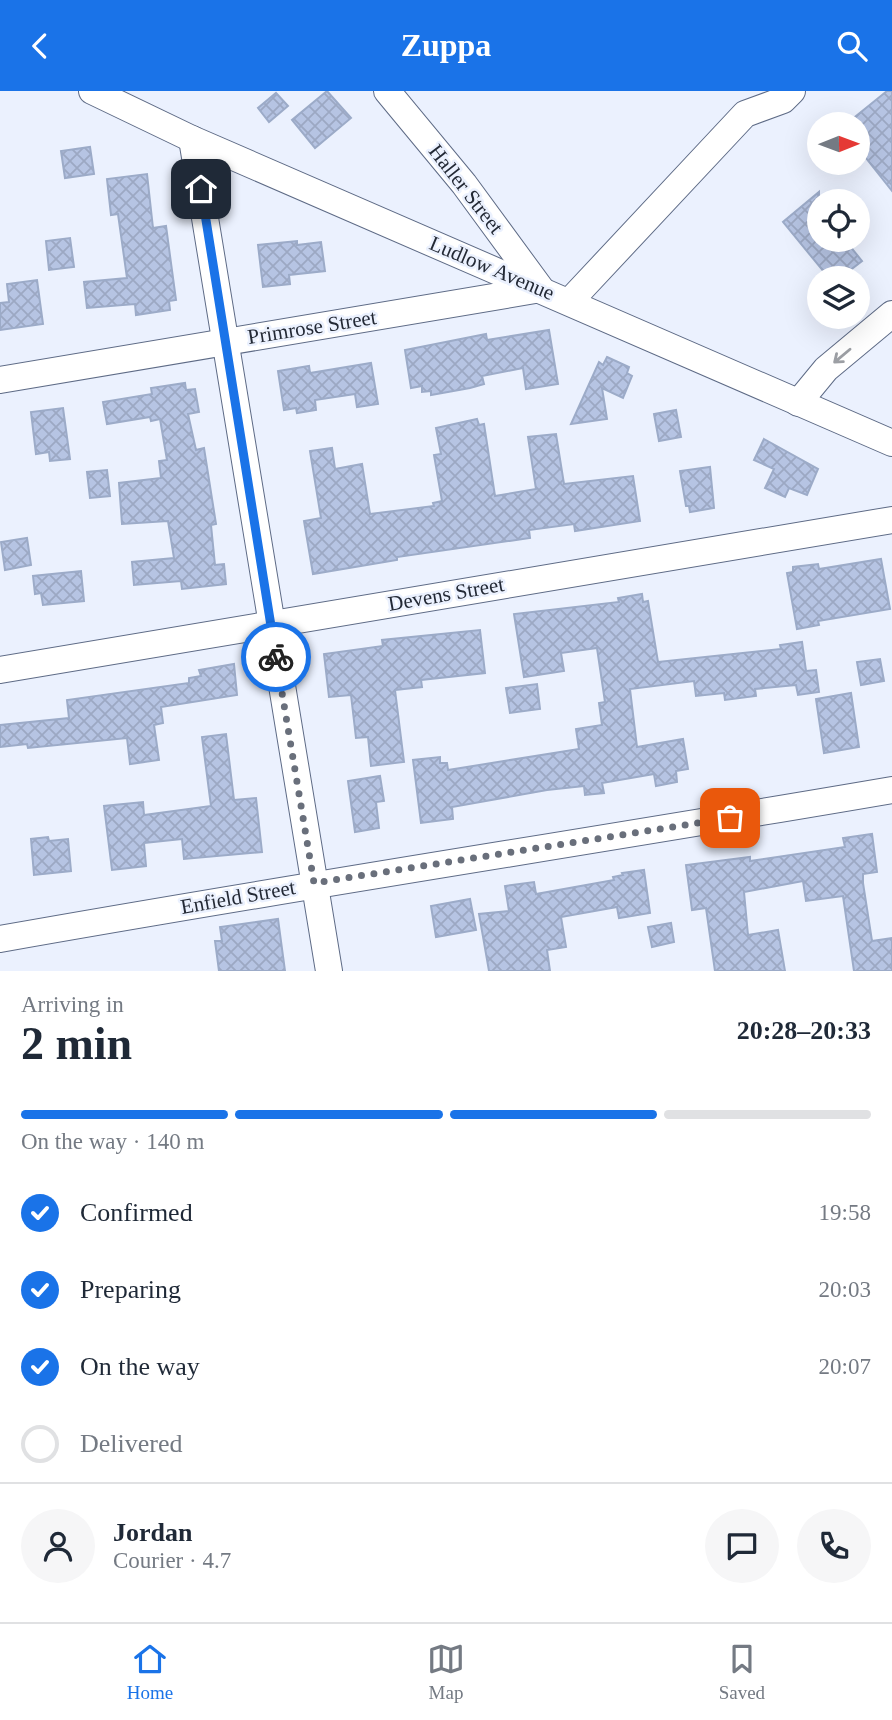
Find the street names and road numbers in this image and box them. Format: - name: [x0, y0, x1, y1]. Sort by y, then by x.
- street label: Haller Street: [424, 140, 508, 239]
- street label: Ludlow Avenue: [426, 231, 558, 305]
- street label: Primrose Street: [246, 305, 378, 349]
- street label: Devens Street: [386, 572, 506, 616]
- street label: Enfield Street: [179, 875, 297, 919]

